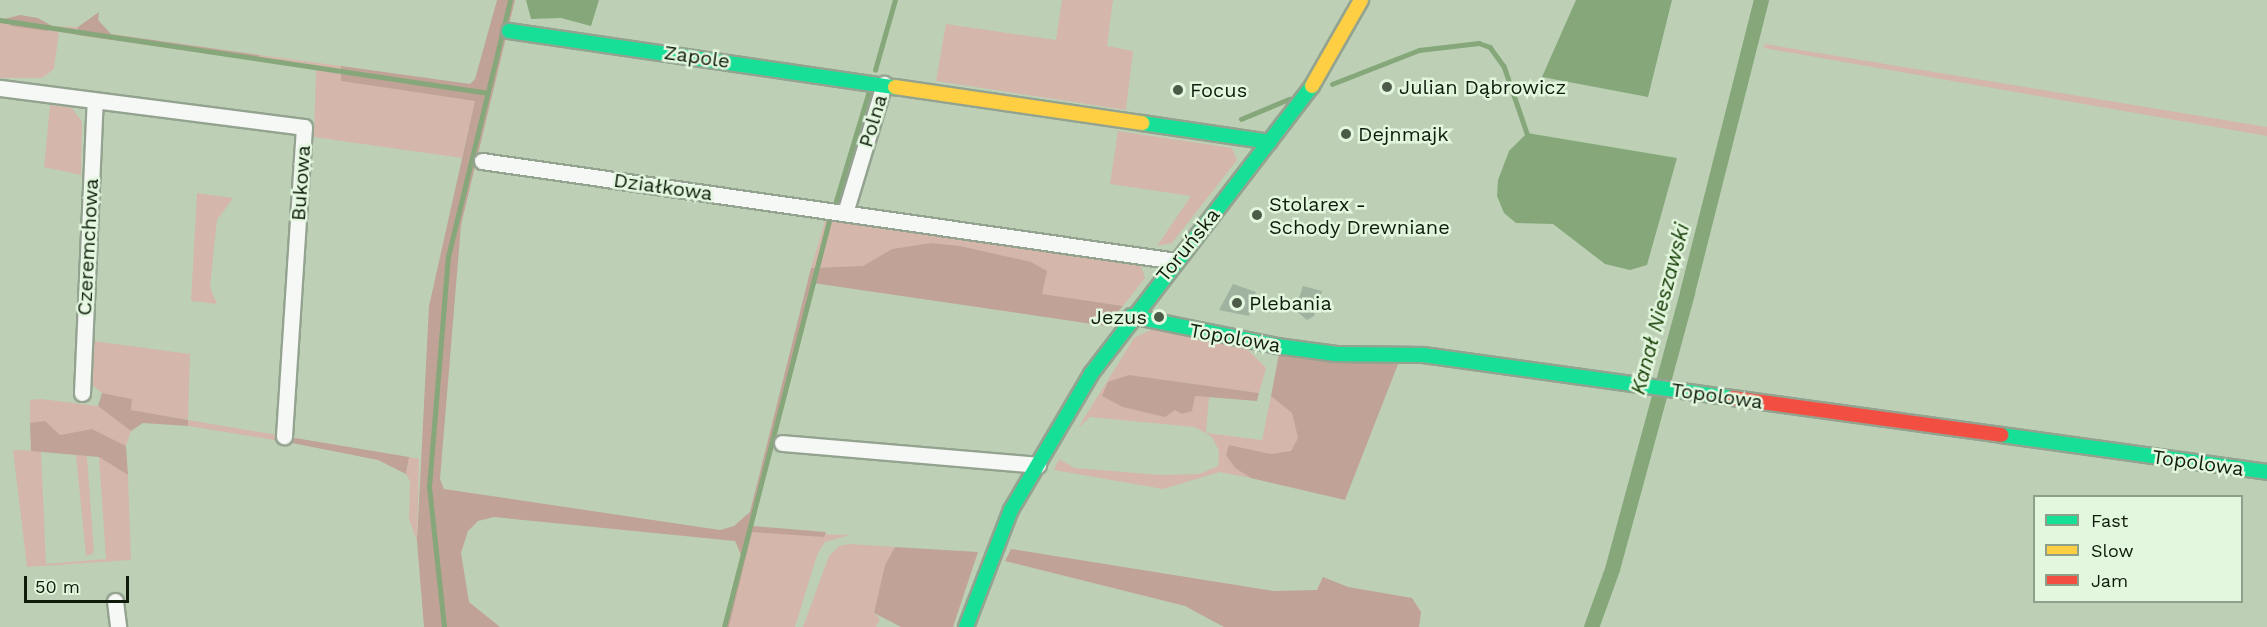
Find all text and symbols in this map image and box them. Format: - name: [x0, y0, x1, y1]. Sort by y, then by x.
- street label: Zapole: [663, 41, 731, 73]
- place label: Julian Dąbrowicz: [1399, 75, 1566, 99]
- place label: Focus: [1190, 78, 1247, 102]
- marker: Julian Dąbrowicz: [1380, 80, 1394, 94]
- marker: Focus: [1171, 83, 1185, 97]
- street label: Polna: [854, 92, 892, 150]
- place label: Dejnmajk: [1358, 122, 1449, 146]
- marker: Dejnmajk: [1339, 127, 1353, 141]
- street label: Bukowa: [286, 144, 316, 222]
- street label: Działkowa: [612, 168, 714, 206]
- street label: Czeremchowa: [72, 178, 104, 316]
- place label: Stolarex - Schody Drewniane: [1269, 192, 1450, 239]
- street label: Toruńska: [1151, 203, 1225, 287]
- marker: Stolarex - Schody Drewniane: [1250, 208, 1264, 222]
- water label: Kanał Nieszawski: [1625, 221, 1695, 397]
- place label: Plebania: [1249, 291, 1332, 315]
- marker: Plebania: [1230, 296, 1244, 310]
- place label: Jezus: [1091, 305, 1147, 329]
- marker: Jezus: [1152, 310, 1166, 324]
- street label: Topolowa: [1188, 318, 1282, 358]
- street label: Topolowa: [1670, 378, 1764, 414]
- street label: Topolowa: [2151, 445, 2245, 481]
- legend: [2033, 495, 2243, 603]
- text: Fast: [2091, 510, 2128, 531]
- text: Slow: [2091, 540, 2134, 561]
- scale bar: [27, 564, 132, 602]
- text: Jam: [2091, 570, 2128, 591]
- text: 50 m: [35, 576, 80, 597]

